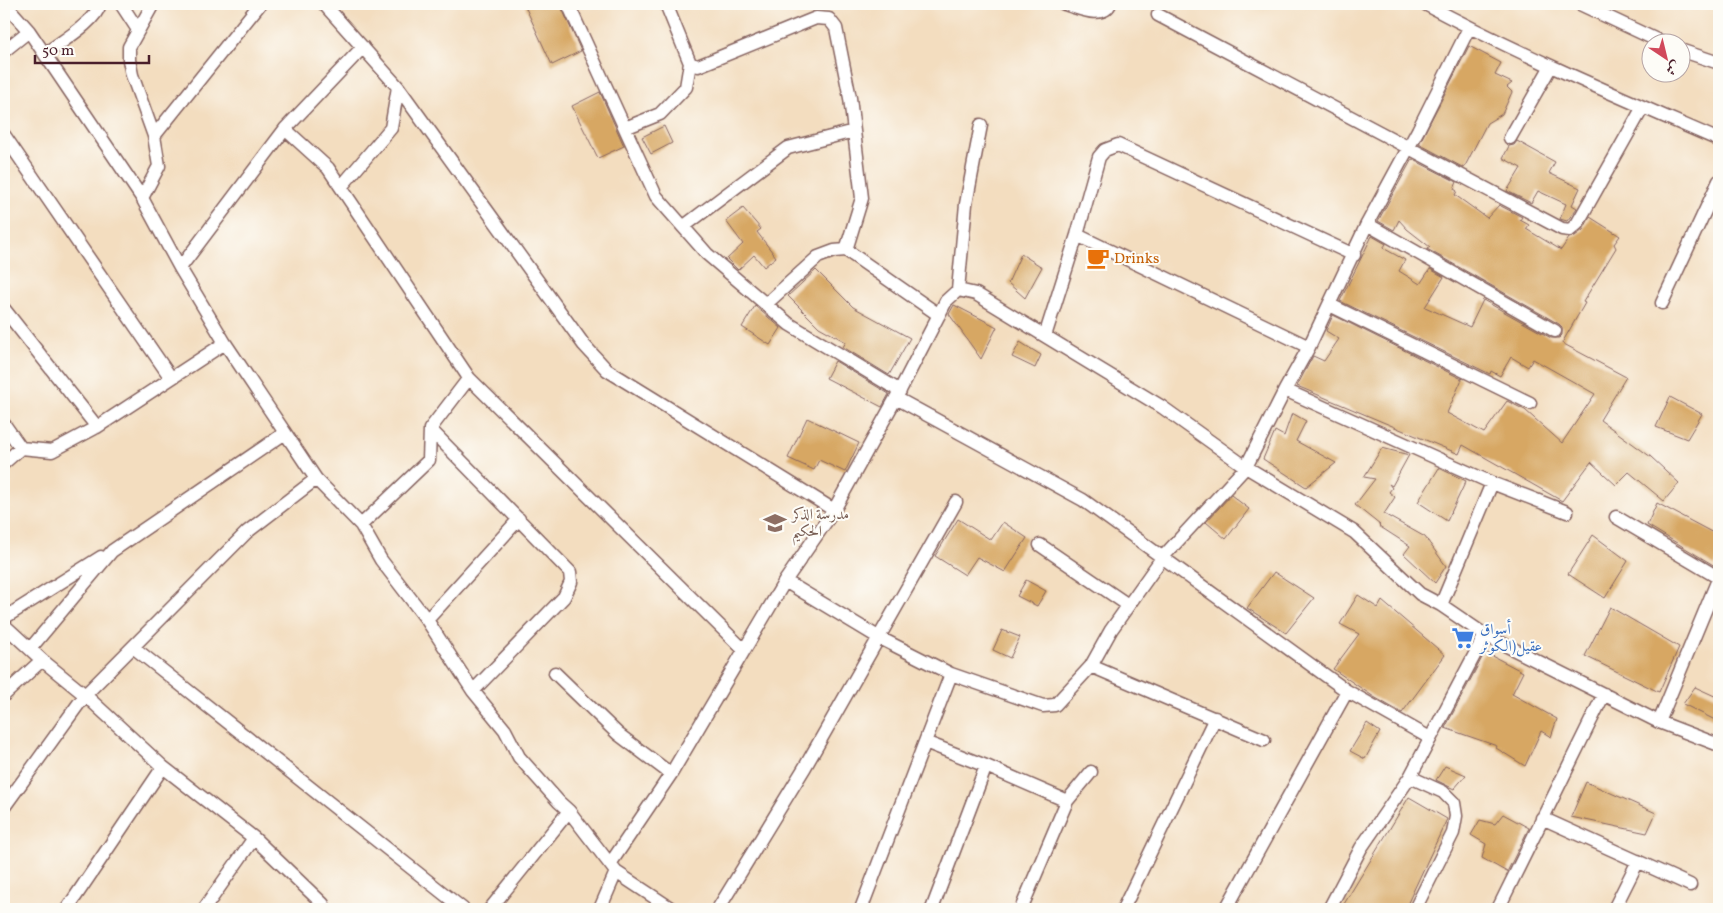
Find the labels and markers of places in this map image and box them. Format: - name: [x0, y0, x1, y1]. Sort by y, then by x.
- cafe icon: Drinks: [1085, 245, 1111, 271]
- place label: Drinks: [1114, 249, 1159, 270]
- place label: مدرسة الذكر الحكيم: [790, 505, 849, 546]
- school or university icon: مدرسة الذكر الحكيم: [762, 510, 788, 536]
- place label: أسواق عقيل(الكوثر: [1478, 618, 1542, 658]
- supermarket icon: أسواق عقيل(الكوثر: [1450, 625, 1476, 651]

